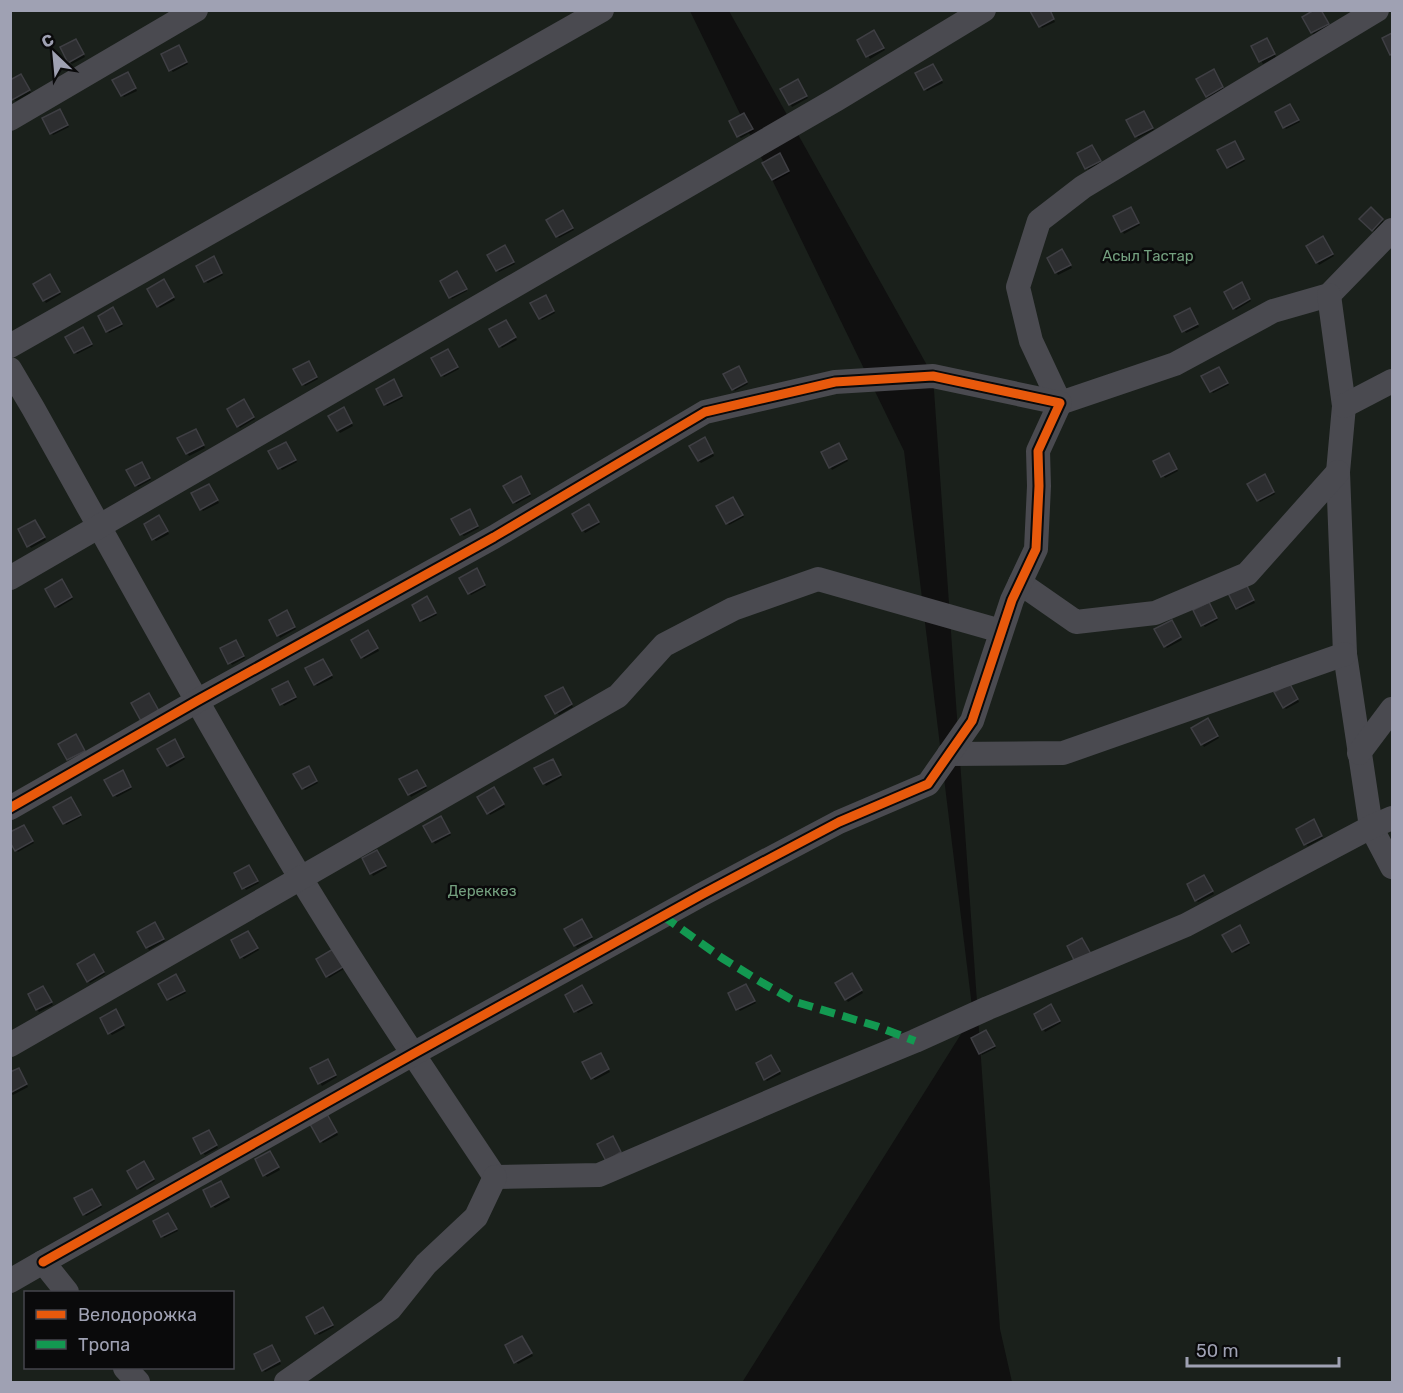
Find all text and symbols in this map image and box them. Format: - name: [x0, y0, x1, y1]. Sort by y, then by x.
- north arrow: [24, 24, 84, 84]
- text: С: [38, 30, 57, 52]
- park label: Асыл Тастар: [1102, 247, 1194, 265]
- park label: Дереккөз: [448, 882, 517, 900]
- legend: [24, 1291, 234, 1369]
- text: Велодорожка: [78, 1304, 197, 1326]
- scale bar: [1187, 1330, 1338, 1368]
- text: Тропа: [78, 1334, 130, 1356]
- text: 50 m: [1196, 1340, 1239, 1362]

